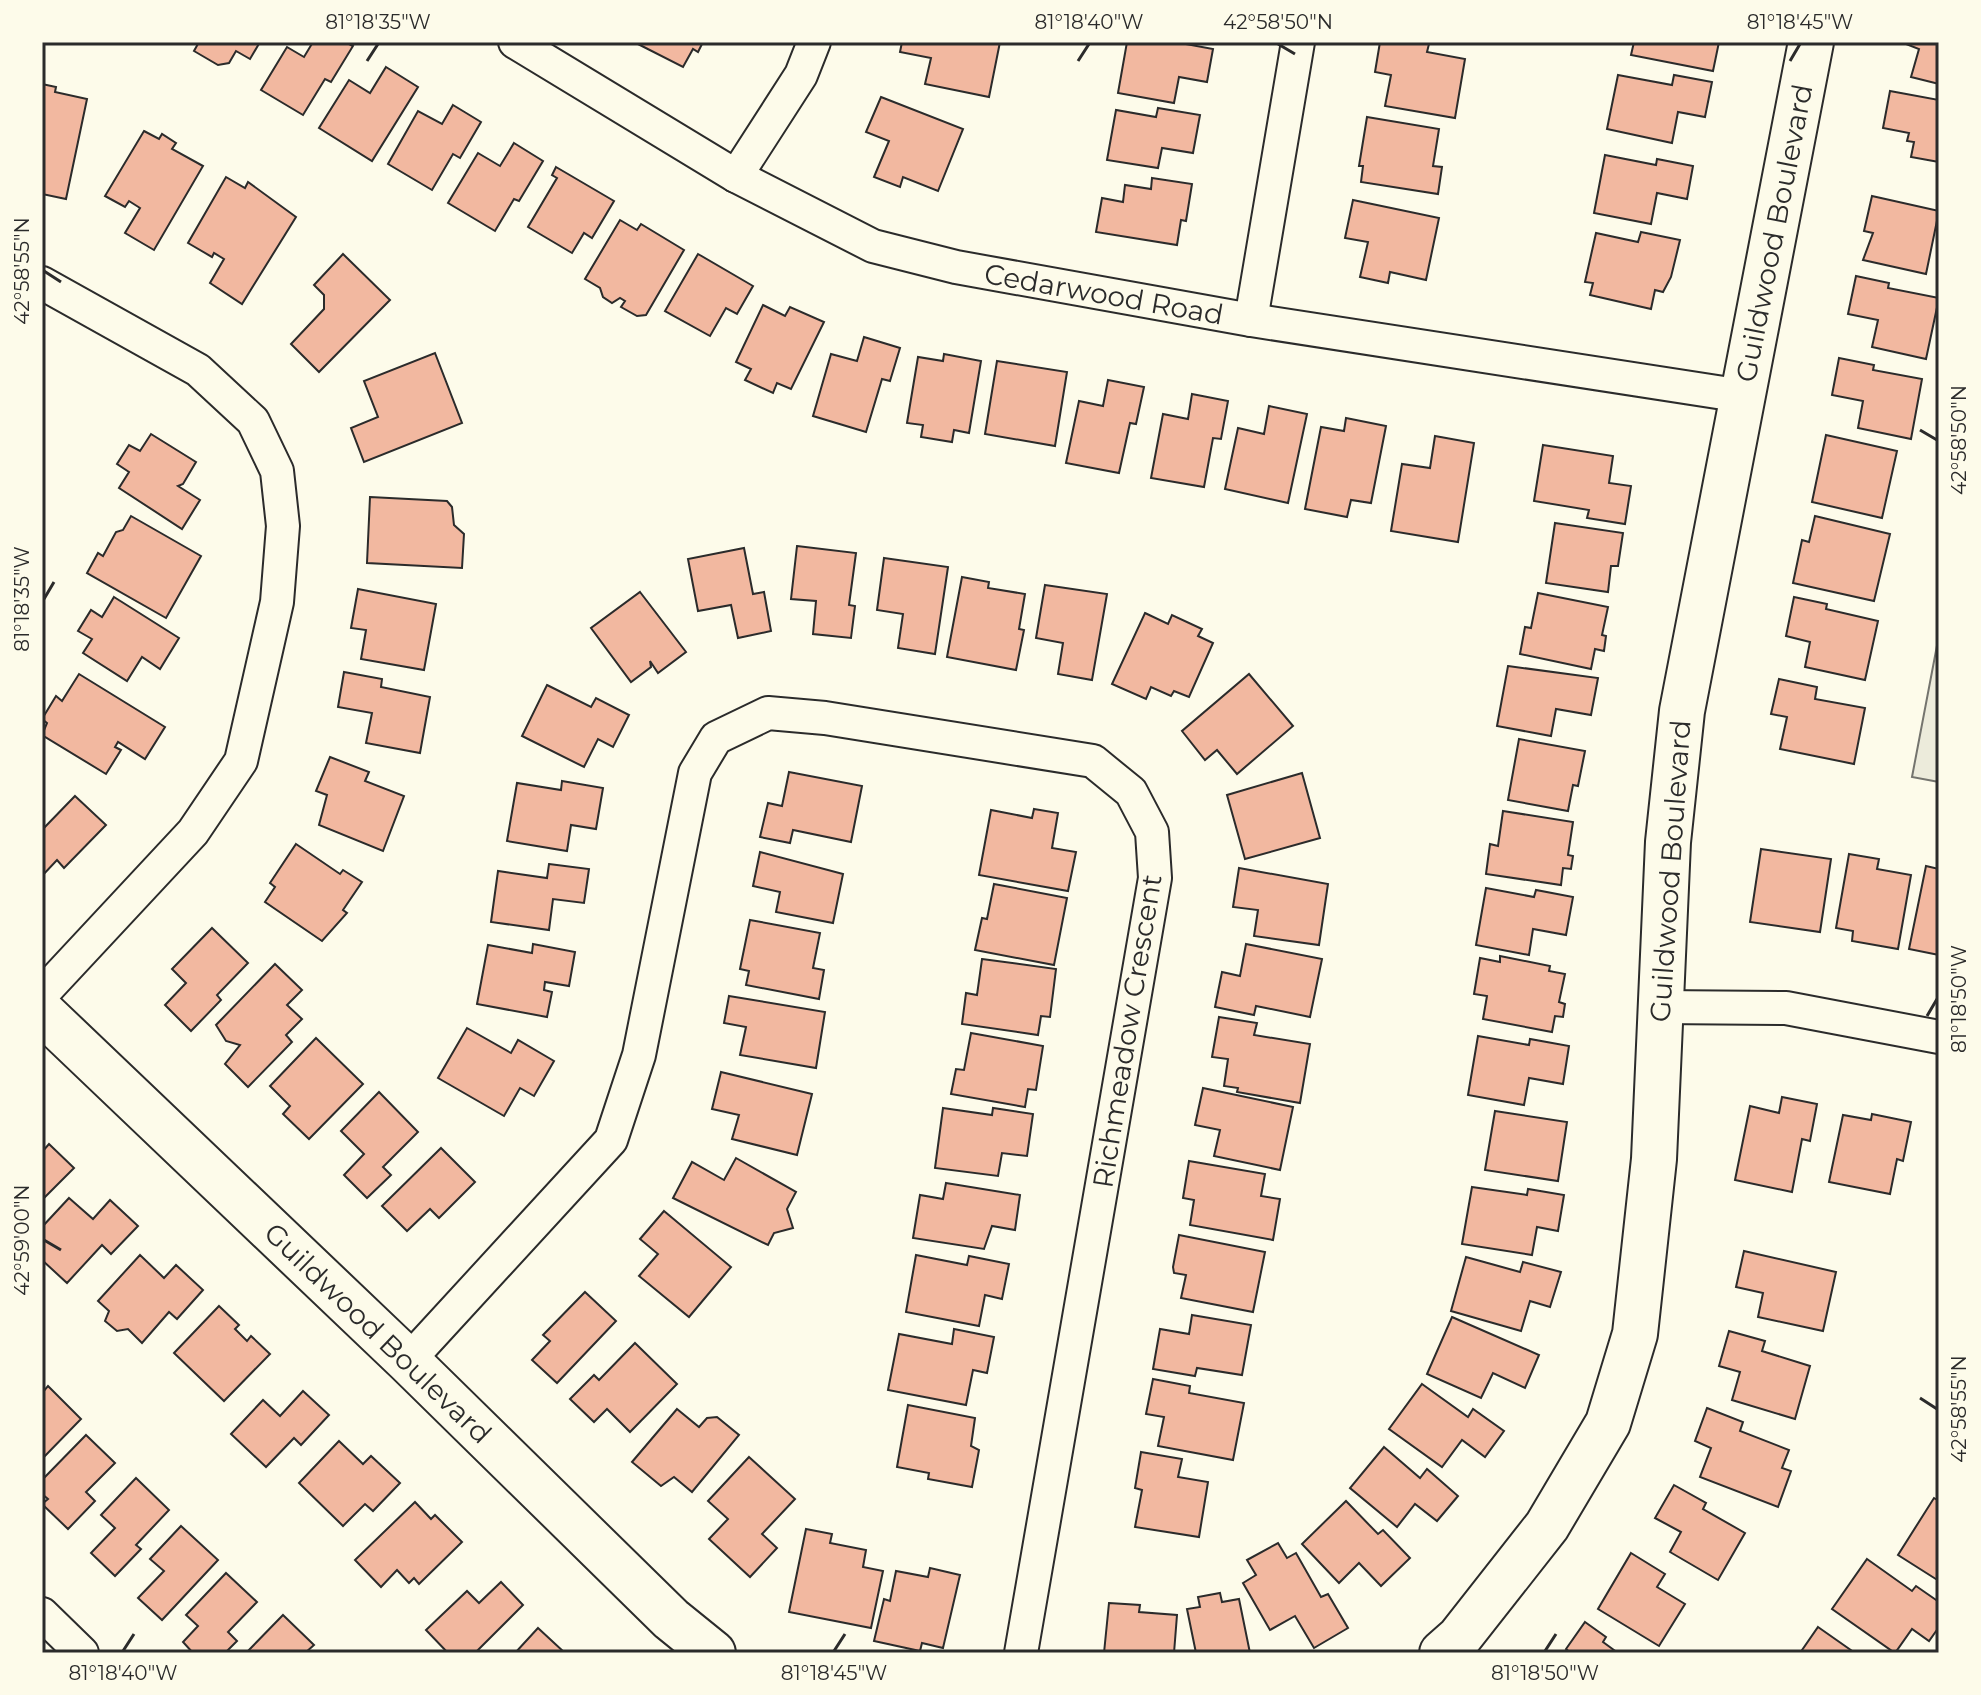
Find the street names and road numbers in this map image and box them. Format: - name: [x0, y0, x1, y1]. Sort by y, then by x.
- street label: Guildwood Boulevard: [1728, 81, 1820, 385]
- street label: Cedarwood Road: [982, 256, 1226, 332]
- street label: Guildwood Boulevard: [1642, 719, 1698, 1023]
- street label: Richmeadow Crescent: [1085, 872, 1169, 1190]
- street label: Guildwood Boulevard: [257, 1216, 499, 1450]

